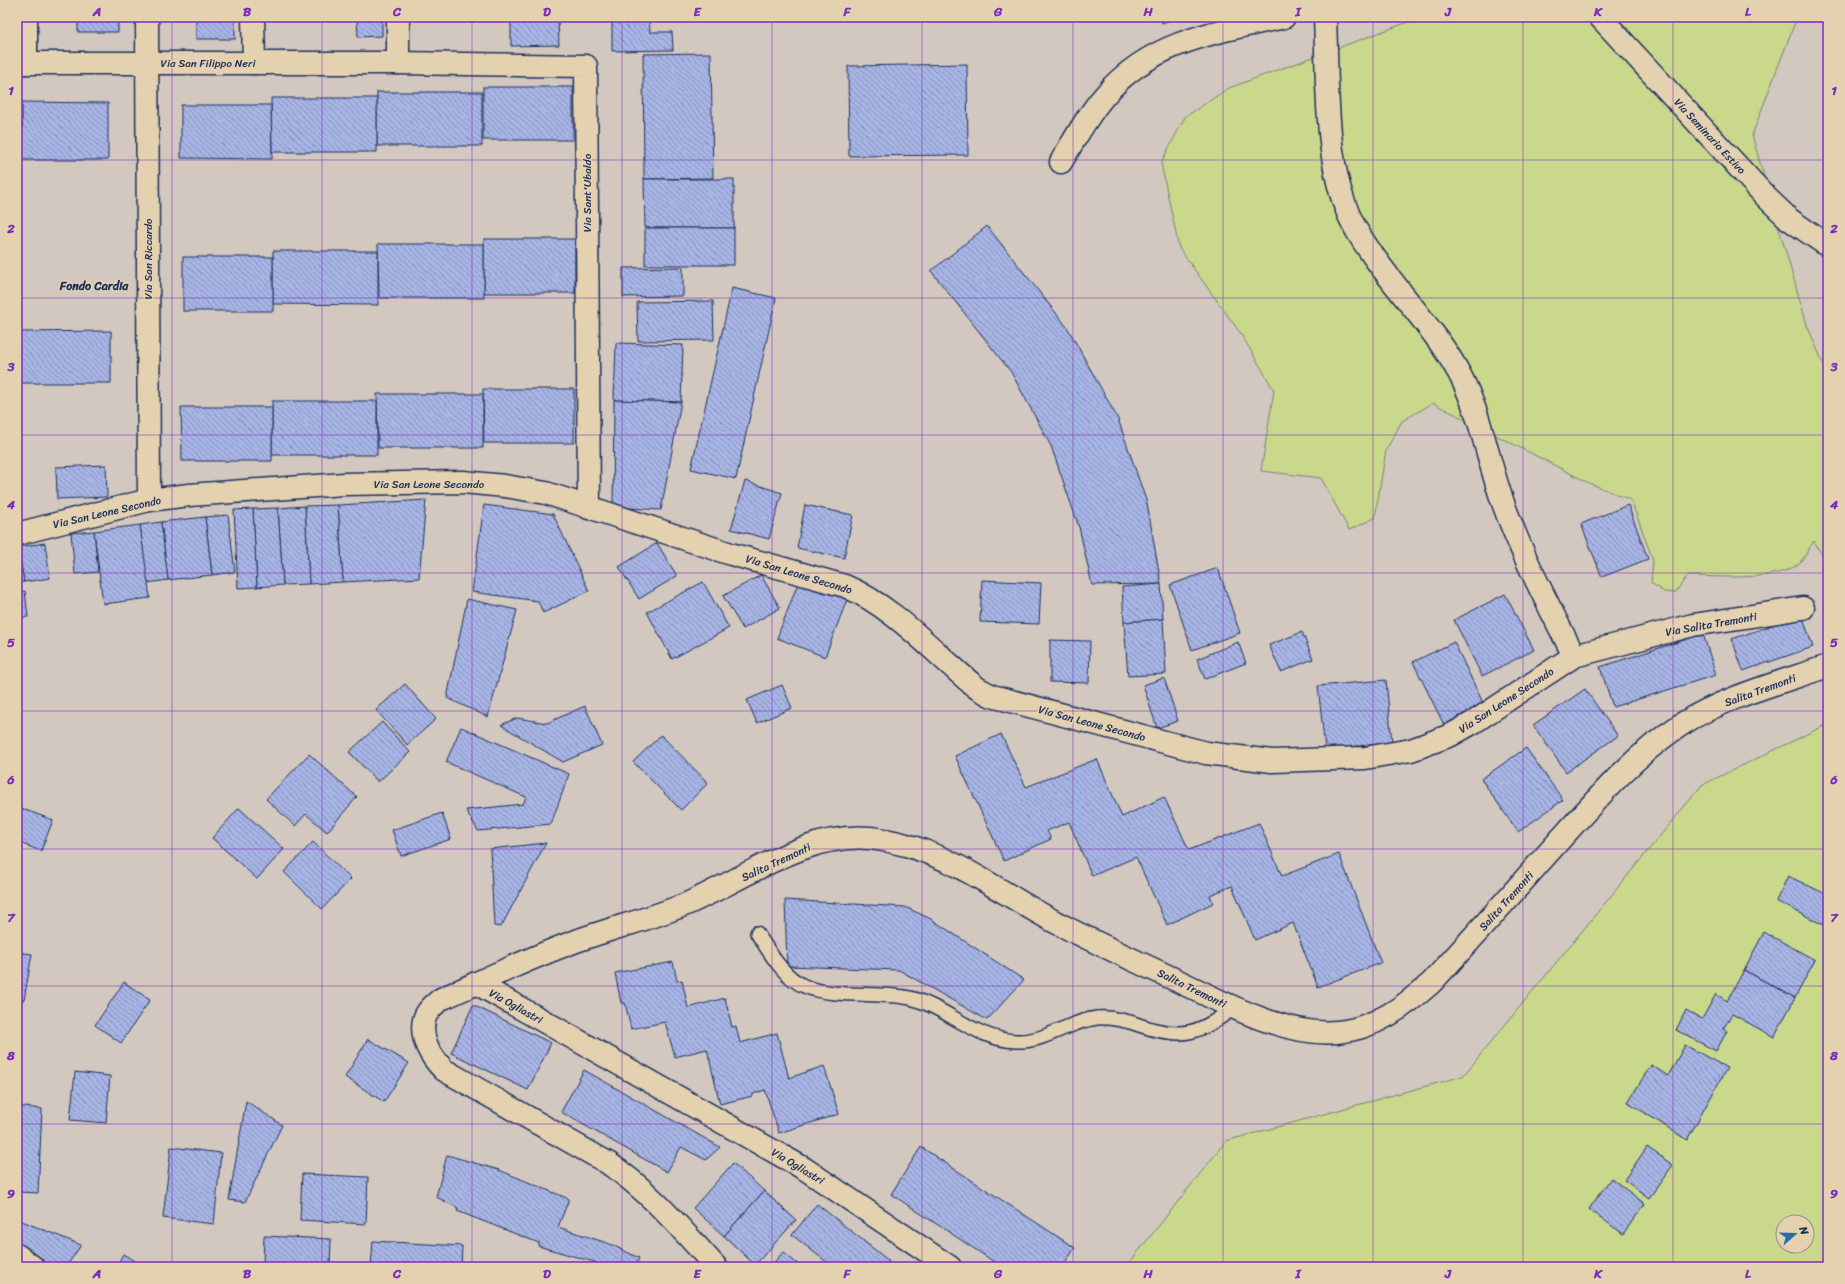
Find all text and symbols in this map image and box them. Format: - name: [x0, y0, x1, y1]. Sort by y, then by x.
- text: A: [92, 0, 101, 23]
- text: B: [243, 0, 252, 23]
- text: C: [392, 0, 402, 23]
- text: D: [543, 0, 551, 23]
- text: E: [693, 0, 702, 23]
- text: F: [842, 0, 851, 23]
- text: G: [993, 0, 1003, 23]
- text: H: [1142, 0, 1153, 23]
- text: I: [1294, 0, 1302, 23]
- text: J: [1444, 0, 1452, 23]
- text: K: [1593, 0, 1603, 23]
- text: L: [1745, 0, 1752, 23]
- street label: Via San Filippo Neri: [160, 54, 257, 73]
- text: 1: [8, 79, 14, 102]
- text: 1: [1831, 79, 1837, 102]
- street label: Via Seminario Estivo: [1669, 94, 1751, 179]
- street label: Via Sant'Ubaldo: [578, 153, 597, 232]
- text: 2: [6, 217, 15, 240]
- text: 2: [1829, 217, 1838, 240]
- street label: Via San Riccardo: [139, 218, 158, 300]
- district label: Fondo Cardia: [59, 275, 129, 297]
- text: 3: [6, 355, 15, 378]
- text: 3: [1829, 355, 1838, 378]
- street label: Via San Leone Secondo: [374, 475, 485, 494]
- street label: Via San Leone Secondo: [51, 491, 164, 534]
- text: 4: [6, 493, 16, 516]
- text: 4: [1829, 493, 1839, 516]
- street label: Via San Leone Secondo: [743, 549, 855, 600]
- street label: Via Salita Tremonti: [1664, 607, 1759, 642]
- text: 5: [7, 631, 15, 654]
- text: 5: [1830, 631, 1838, 654]
- street label: Via San Leone Secondo: [1455, 662, 1558, 738]
- street label: Salita Tremonti: [1722, 668, 1799, 712]
- street label: Via San Leone Secondo: [1036, 700, 1148, 747]
- text: 6: [6, 768, 15, 791]
- text: 6: [1829, 768, 1838, 791]
- street label: Salita Tremonti: [738, 838, 815, 887]
- street label: Salita Tremonti: [1474, 866, 1539, 936]
- text: 7: [7, 906, 16, 929]
- text: 7: [1830, 906, 1839, 929]
- street label: Salita Tremonti: [1154, 964, 1230, 1014]
- street label: Via Ogliastri: [485, 984, 547, 1030]
- text: 8: [6, 1044, 15, 1067]
- text: 8: [1829, 1044, 1838, 1067]
- street label: Via Ogliastri: [767, 1143, 829, 1190]
- text: 9: [7, 1182, 15, 1205]
- text: 9: [1830, 1182, 1838, 1205]
- north arrow: [1775, 1214, 1815, 1254]
- text: N: [1793, 1223, 1814, 1238]
- text: A: [92, 1262, 101, 1284]
- text: B: [243, 1262, 252, 1284]
- text: C: [392, 1262, 402, 1284]
- text: D: [543, 1262, 551, 1284]
- text: E: [693, 1262, 702, 1284]
- text: F: [842, 1262, 851, 1284]
- text: G: [993, 1262, 1003, 1284]
- text: H: [1142, 1262, 1153, 1284]
- text: I: [1294, 1262, 1302, 1284]
- text: J: [1444, 1262, 1452, 1284]
- text: K: [1593, 1262, 1603, 1284]
- text: L: [1745, 1262, 1752, 1284]

